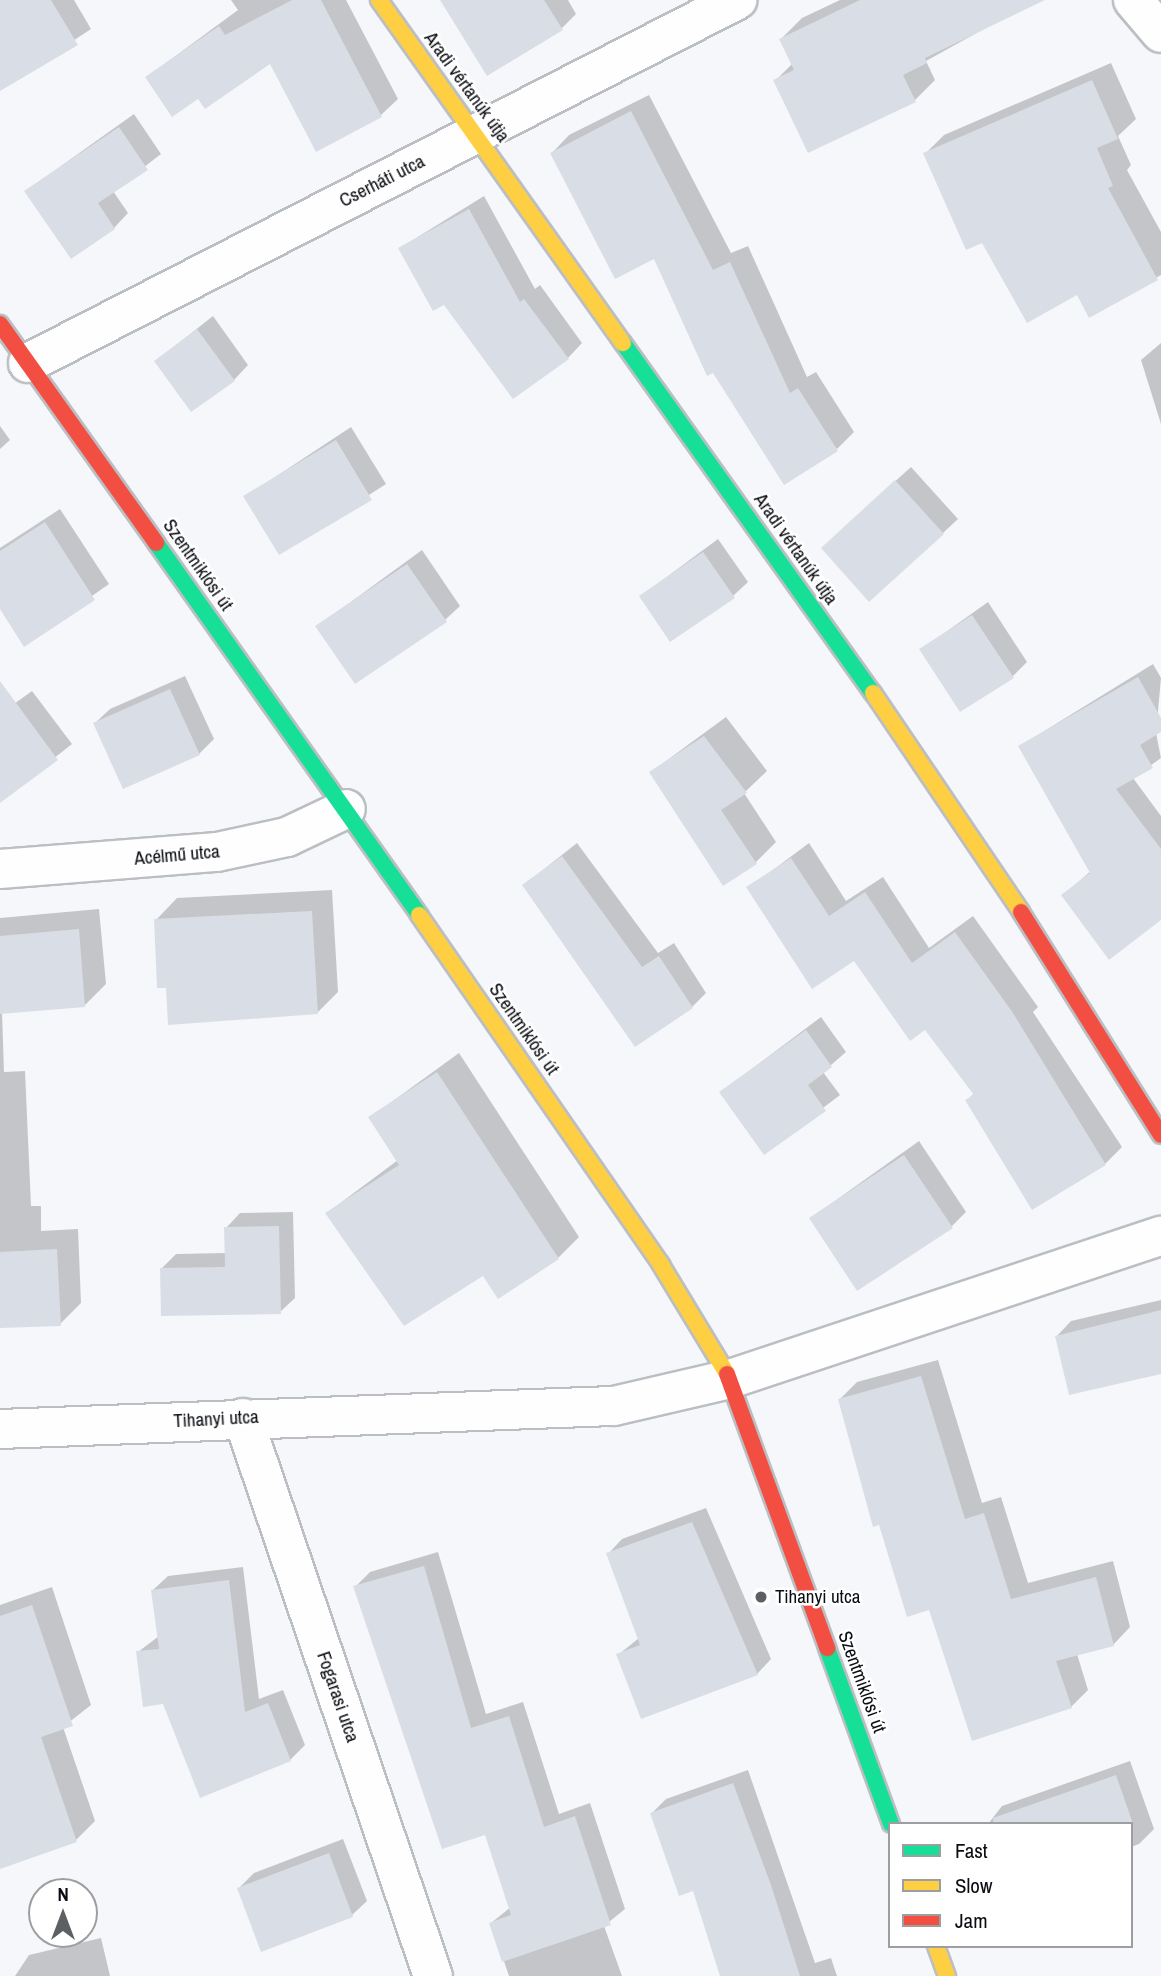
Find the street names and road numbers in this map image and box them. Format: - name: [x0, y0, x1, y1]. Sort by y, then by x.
- street label: Aradi vértanúk útja: [419, 27, 515, 147]
- street label: Cserháti utca: [336, 150, 428, 212]
- street label: Aradi vértanúk útja: [749, 489, 843, 609]
- street label: Szentmiklósi út: [158, 515, 238, 615]
- street label: Acélmű utca: [133, 840, 221, 870]
- street label: Szentmiklósi út: [484, 979, 564, 1079]
- street label: Tihanyi utca: [173, 1405, 259, 1433]
- street label: Szentmiklósi út: [833, 1628, 891, 1736]
- street label: Fogarasi utca: [312, 1649, 364, 1745]

